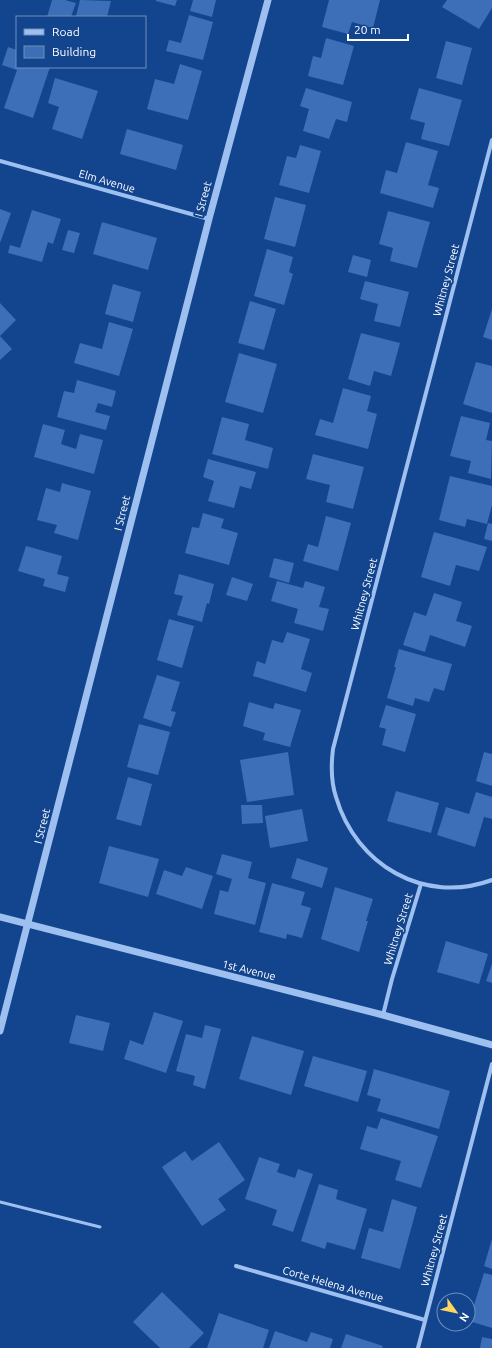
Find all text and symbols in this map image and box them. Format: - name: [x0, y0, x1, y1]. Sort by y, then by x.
- legend: [16, 16, 146, 68]
- scale bar: [348, 16, 408, 42]
- text: 20 m: [354, 23, 381, 36]
- text: Road: [52, 25, 80, 38]
- text: Building: [52, 45, 96, 58]
- street label: Elm Avenue: [77, 167, 137, 195]
- street label: I Street: [193, 179, 214, 218]
- street label: Whitney Street: [431, 242, 462, 317]
- street label: I Street: [112, 493, 132, 532]
- street label: Whitney Street: [349, 556, 380, 631]
- street label: I Street: [32, 806, 52, 845]
- street label: Whitney Street: [381, 891, 415, 966]
- street label: 1st Avenue: [221, 958, 277, 982]
- street label: Whitney Street: [419, 1212, 450, 1287]
- street label: Corte Helena Avenue: [281, 1264, 385, 1304]
- north arrow: [436, 1292, 476, 1332]
- text: N: [457, 1311, 472, 1324]

